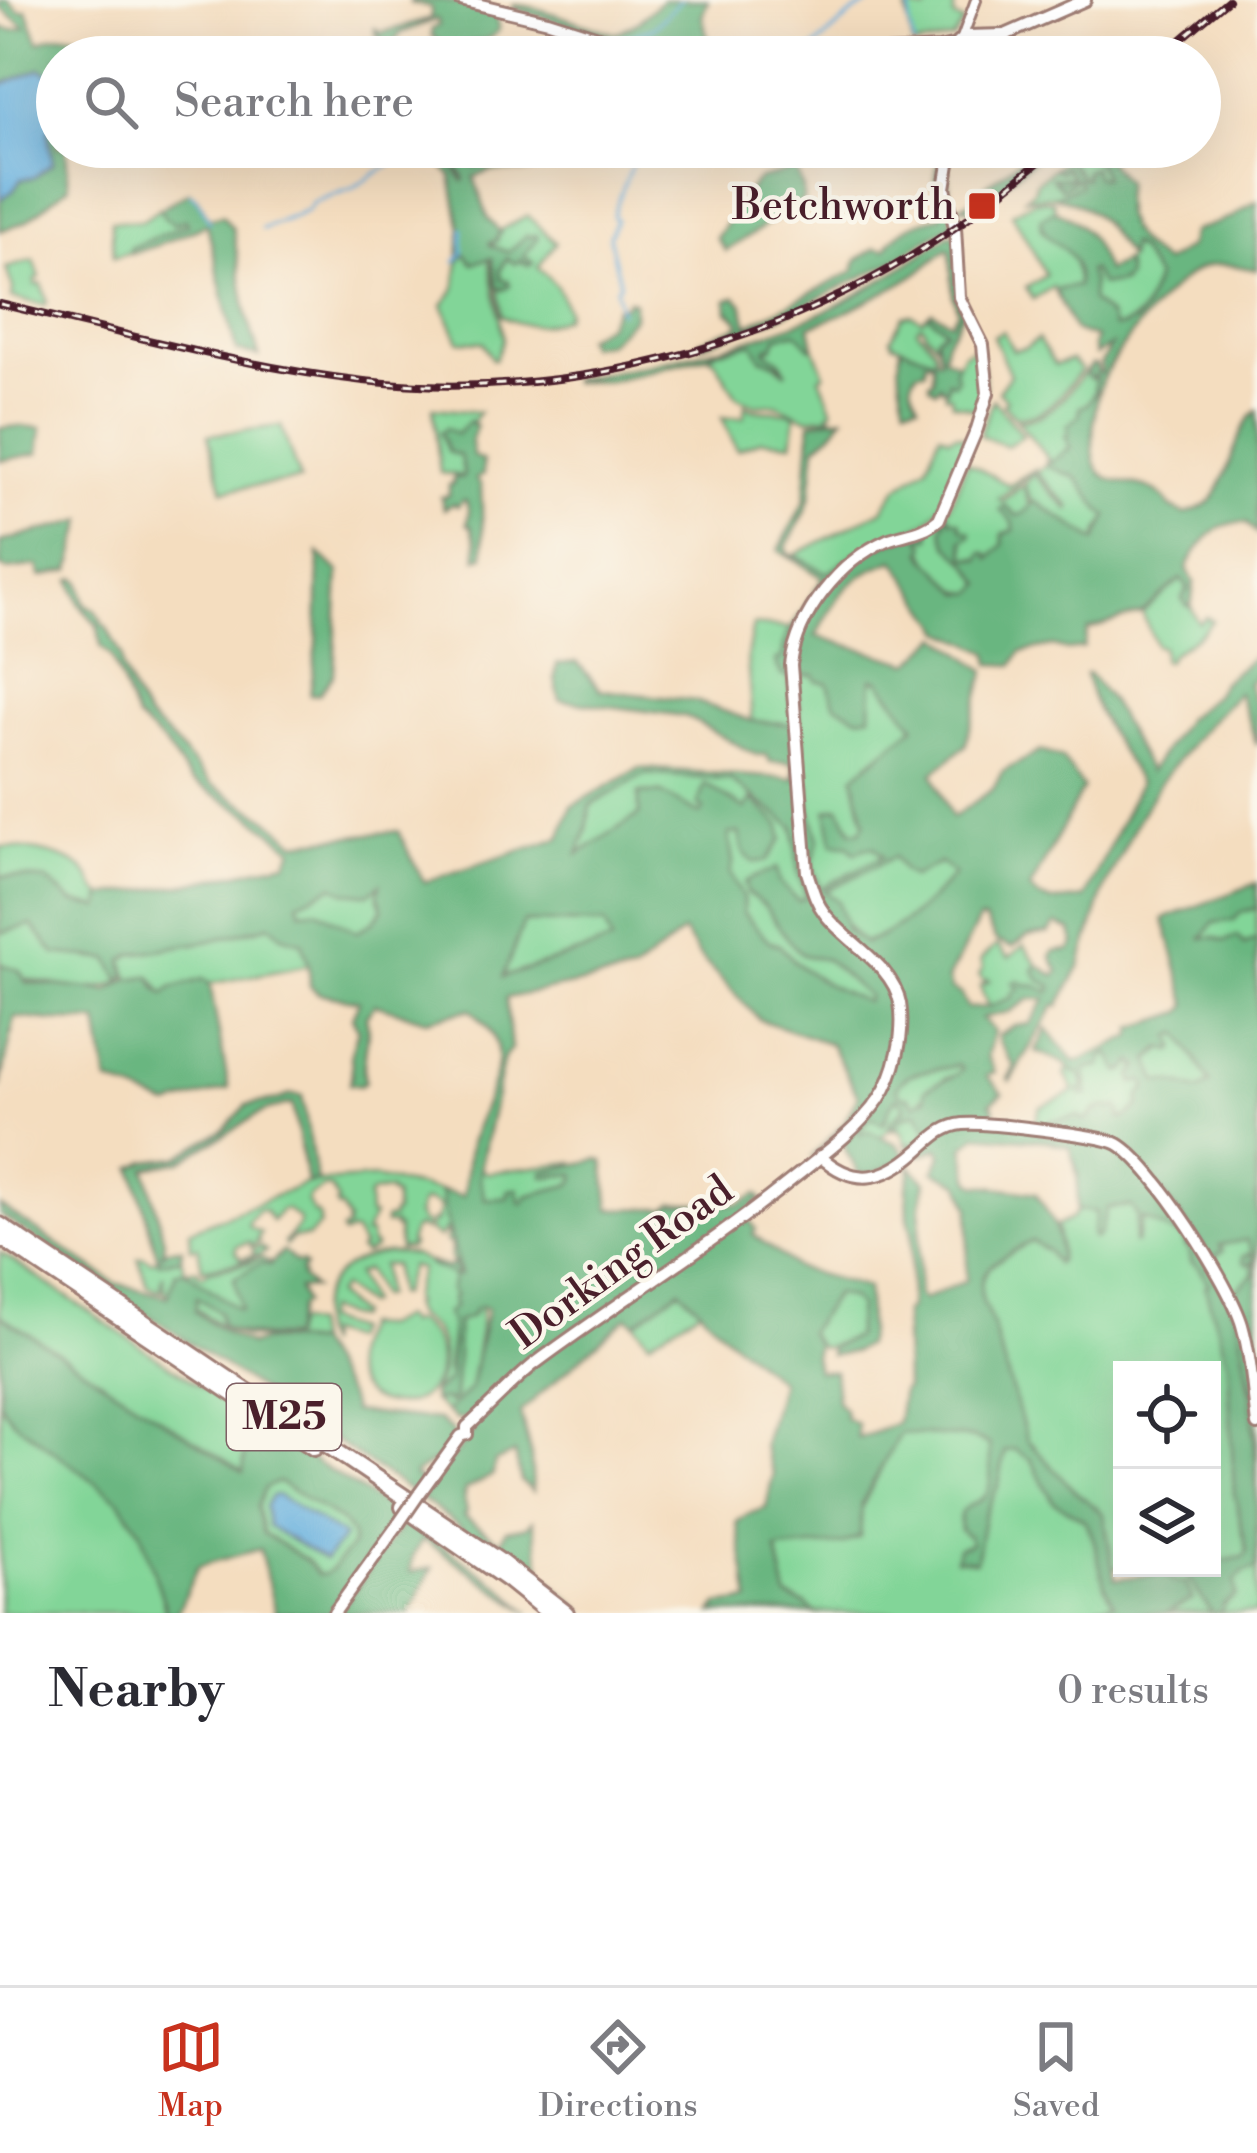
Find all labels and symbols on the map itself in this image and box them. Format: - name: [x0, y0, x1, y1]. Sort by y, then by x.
- place label: Betchworth: [731, 180, 955, 233]
- marker: Betchworth: [966, 190, 998, 222]
- street label: Dorking Road: [500, 1164, 744, 1362]
- road number: M25: [227, 1384, 341, 1450]

